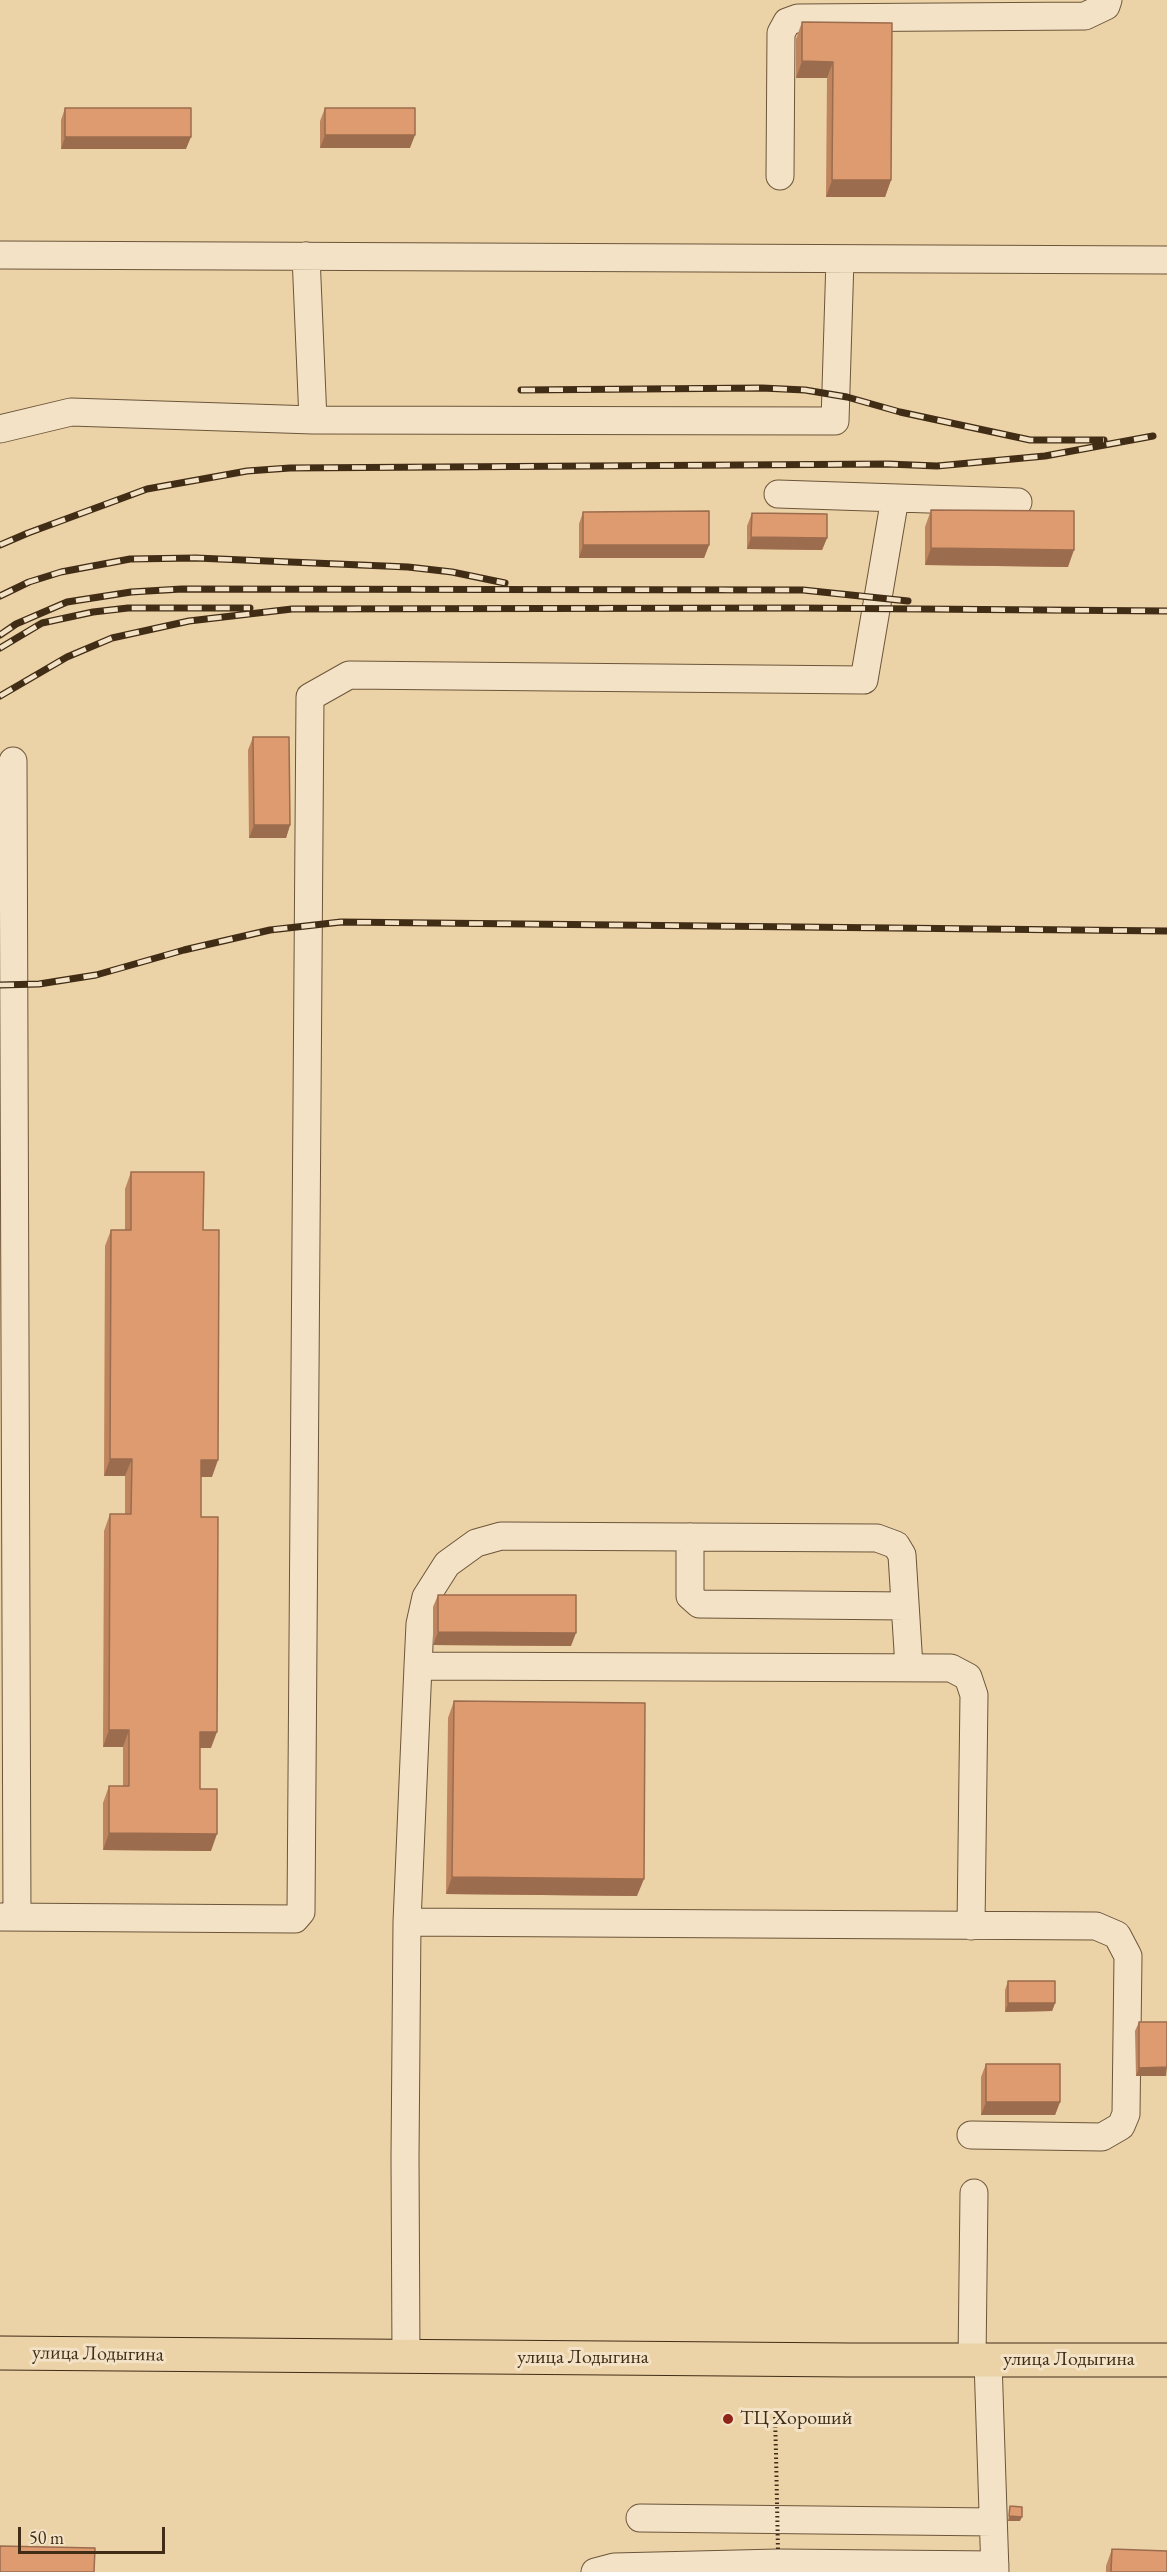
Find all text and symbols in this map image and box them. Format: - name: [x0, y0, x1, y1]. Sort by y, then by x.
- street label: улица Лодыгина: [32, 2341, 164, 2367]
- street label: улица Лодыгина: [517, 2346, 649, 2370]
- street label: улица Лодыгина: [1003, 2348, 1135, 2372]
- place label: ТЦ Хороший: [740, 2407, 852, 2431]
- marker: ТЦ Хороший: [721, 2412, 735, 2426]
- scale bar: [21, 2515, 168, 2553]
- text: 50 m: [29, 2526, 64, 2549]

